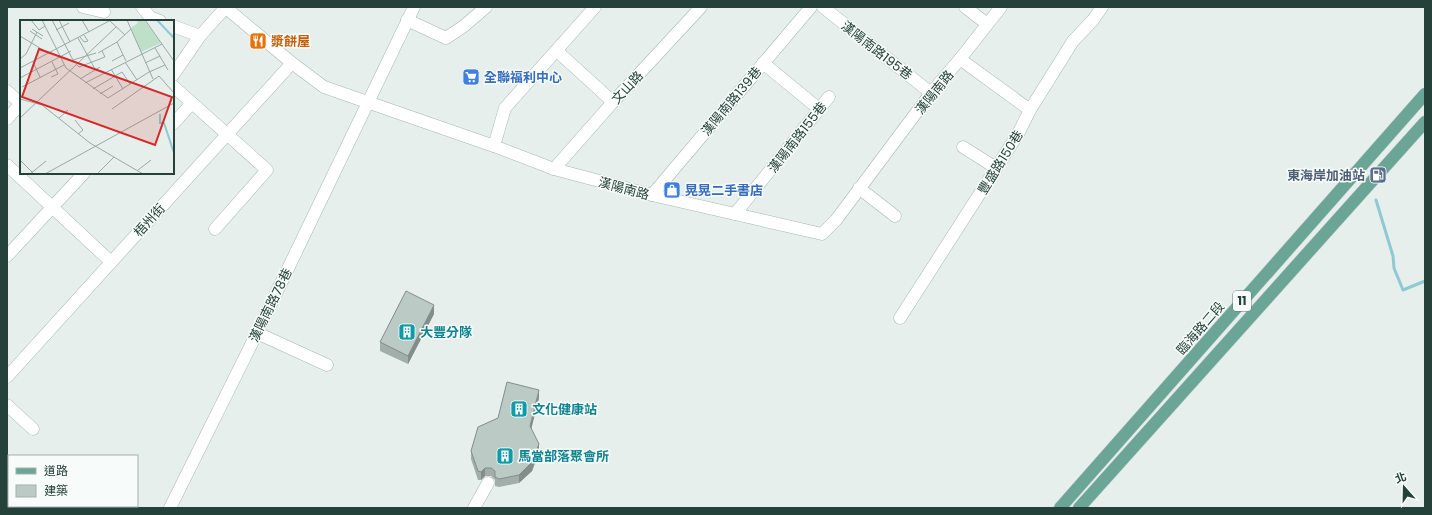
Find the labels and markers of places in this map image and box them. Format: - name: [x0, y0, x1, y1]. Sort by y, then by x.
- restaurant icon: 漿餅屋: [248, 31, 268, 51]
- place label: 漿餅屋: [271, 32, 310, 51]
- supermarket icon: 全聯福利中心: [461, 67, 481, 87]
- place label: 全聯福利中心: [484, 68, 562, 87]
- fuel station icon: 東海岸加油站: [1368, 165, 1388, 185]
- place label: 東海岸加油站: [1287, 166, 1365, 185]
- shop icon: 晃晃二手書店: [662, 180, 682, 200]
- place label: 晃晃二手書店: [685, 181, 763, 200]
- building icon: 大豐分隊: [397, 322, 417, 342]
- place label: 大豐分隊: [420, 323, 472, 342]
- building icon: 文化健康站: [509, 399, 529, 419]
- place label: 文化健康站: [532, 400, 597, 419]
- building icon: 馬當部落聚會所: [495, 446, 515, 466]
- place label: 馬當部落聚會所: [518, 447, 609, 466]

